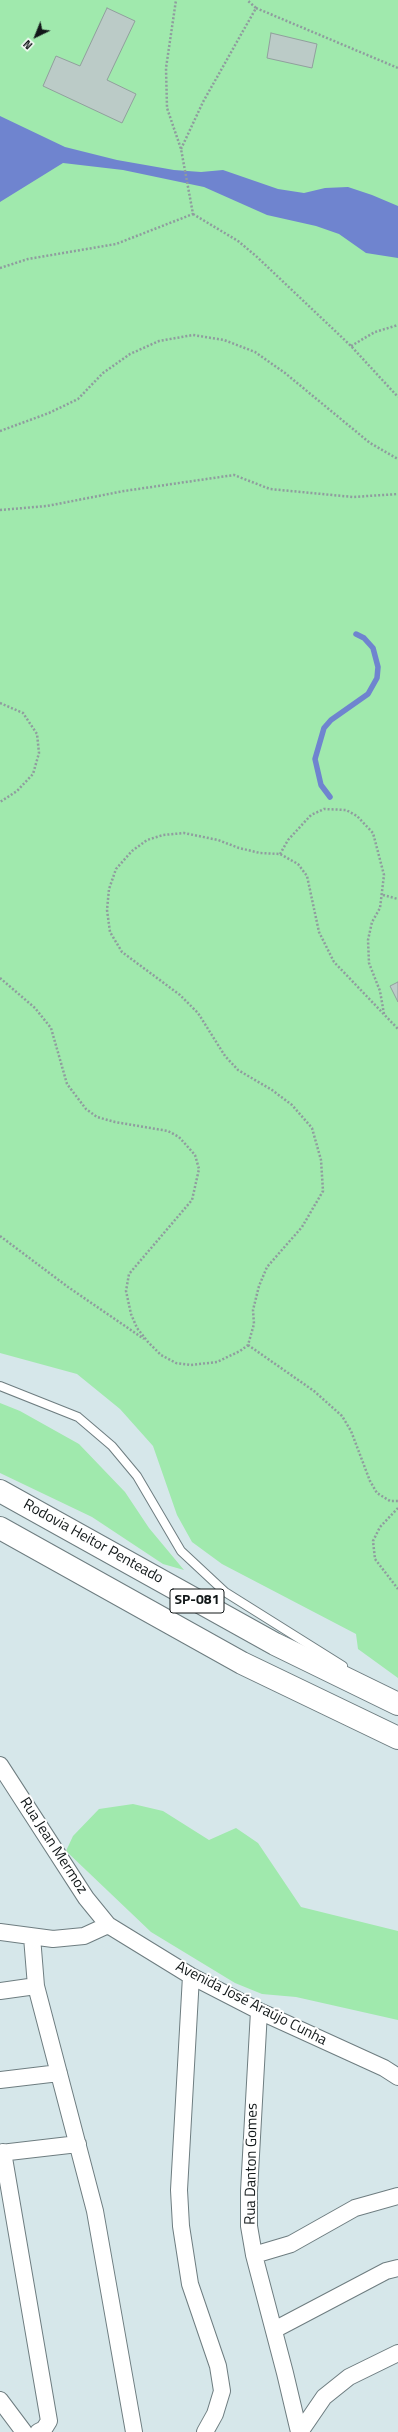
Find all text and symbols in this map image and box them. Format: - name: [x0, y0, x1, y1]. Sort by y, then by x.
- north arrow: [16, 16, 56, 56]
- text: N: [20, 36, 36, 53]
- street label: Rodovia Heitor Penteado: [20, 1496, 166, 1588]
- road number: SP-081: [170, 1589, 224, 1613]
- street label: Rua Jean Mermoz: [15, 1794, 91, 1898]
- street label: Avenida José Araújo Cunha: [172, 1958, 330, 2050]
- street label: Rua Danton Gomes: [242, 2103, 262, 2225]

